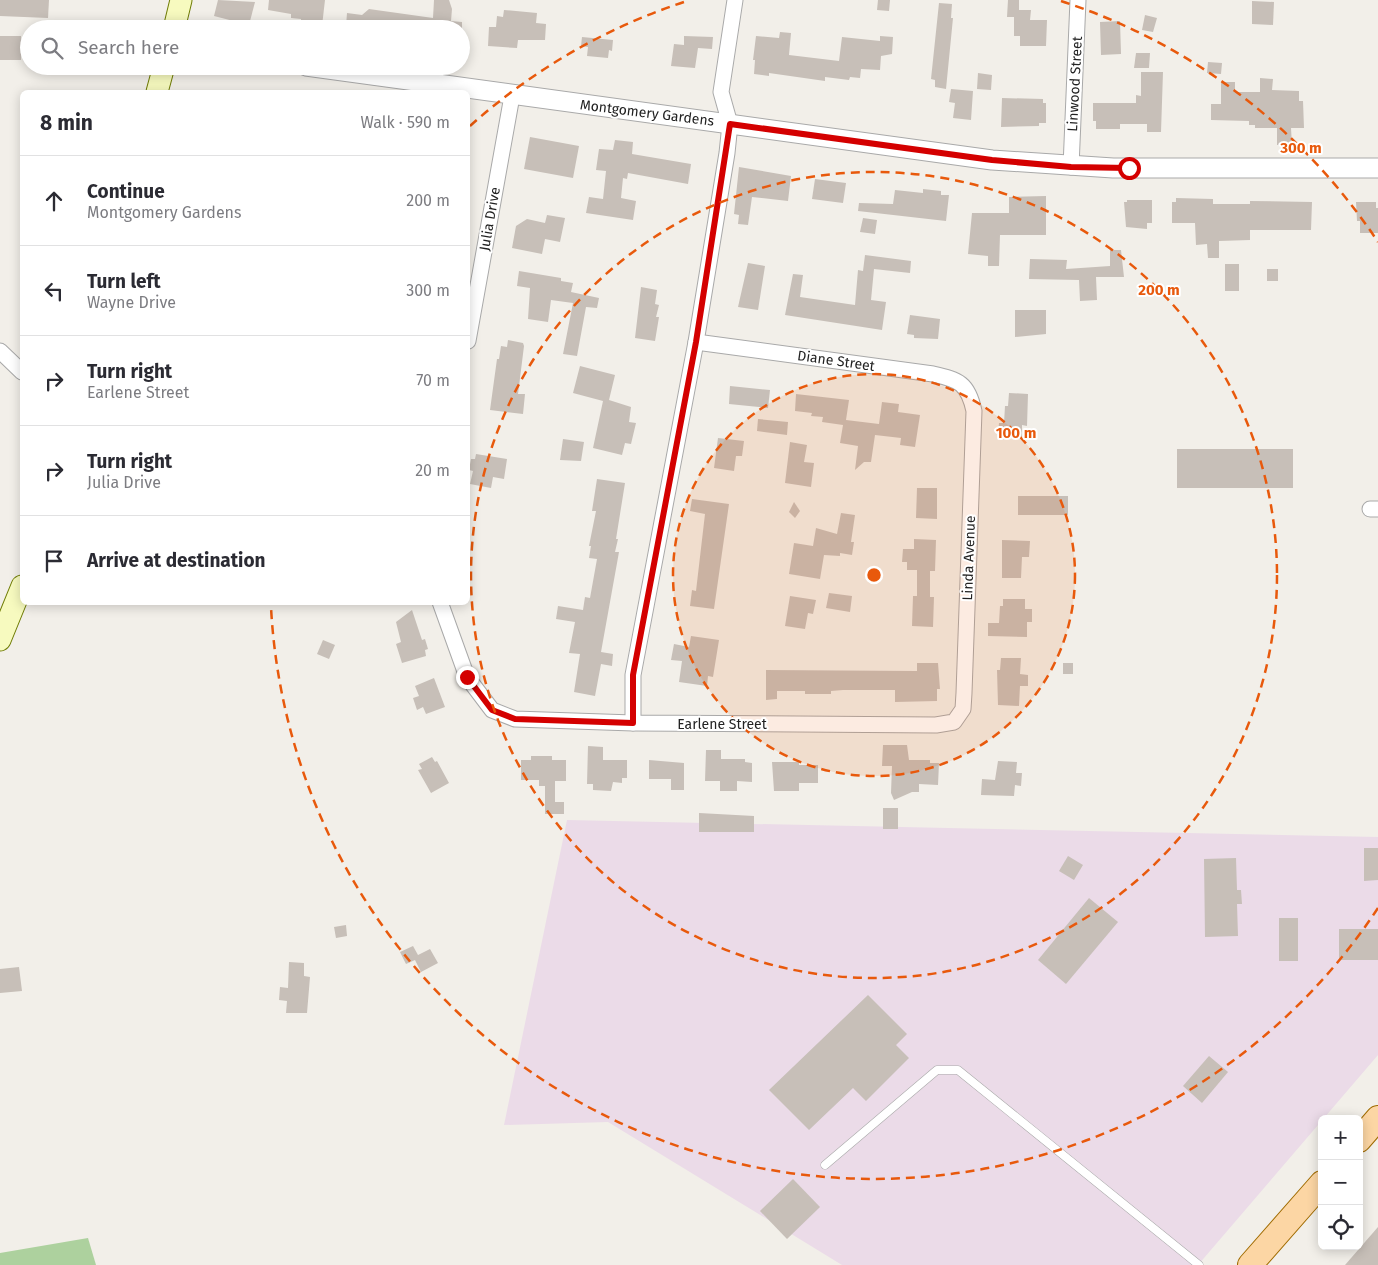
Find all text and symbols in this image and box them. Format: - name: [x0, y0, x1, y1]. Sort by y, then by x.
- search box: [20, 20, 470, 75]
- icon: search: [38, 34, 66, 62]
- street label: Linwood Street: [1064, 35, 1086, 132]
- text: Search here: [78, 36, 179, 59]
- street label: Montgomery Gardens: [579, 96, 716, 130]
- text: 8 min: [40, 110, 93, 136]
- text: Walk · 590 m: [360, 113, 450, 132]
- text: 300 m: [1279, 139, 1322, 157]
- route start: [1118, 157, 1141, 180]
- text: Continue: [87, 180, 165, 203]
- street label: Julia Drive: [476, 186, 504, 252]
- icon: ahead: [40, 187, 68, 215]
- text: 200 m: [406, 191, 450, 210]
- text: Montgomery Gardens: [87, 203, 241, 222]
- text: Turn left: [87, 270, 161, 293]
- icon: left: [40, 277, 68, 305]
- text: 300 m: [406, 281, 450, 300]
- text: 200 m: [1138, 281, 1180, 299]
- text: Wayne Drive: [87, 293, 176, 312]
- street label: Diane Street: [796, 347, 877, 375]
- text: Turn right: [87, 360, 172, 383]
- icon: right: [40, 367, 68, 395]
- text: 70 m: [416, 371, 450, 390]
- text: Earlene Street: [87, 383, 189, 402]
- text: 100 m: [996, 424, 1036, 442]
- text: Turn right: [87, 450, 172, 473]
- icon: right: [40, 457, 68, 485]
- text: 20 m: [415, 461, 450, 480]
- text: Julia Drive: [87, 473, 161, 492]
- street label: Linda Avenue: [959, 515, 979, 601]
- icon: arrive: [40, 547, 68, 575]
- text: Arrive at destination: [87, 549, 266, 572]
- centre of rings: [865, 566, 883, 584]
- route end: [456, 666, 479, 689]
- street label: Earlene Street: [677, 716, 768, 733]
- map controls: [1318, 1115, 1363, 1250]
- button: +: [1318, 1115, 1363, 1160]
- button: −: [1318, 1160, 1363, 1205]
- button: locate: [1318, 1205, 1363, 1250]

